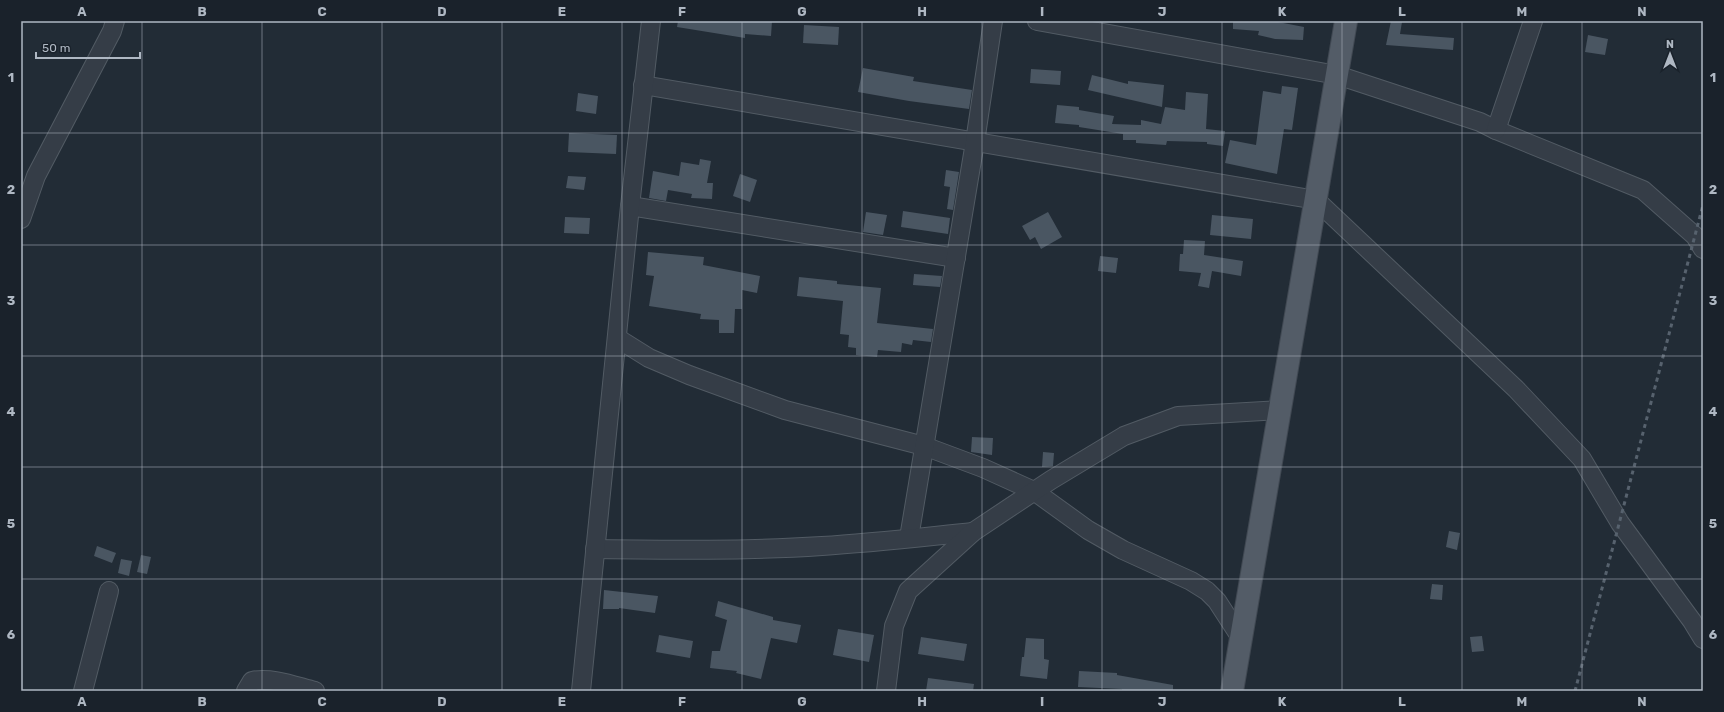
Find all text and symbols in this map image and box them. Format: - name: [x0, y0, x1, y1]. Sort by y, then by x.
- text: A: [77, 4, 87, 19]
- text: B: [197, 4, 207, 19]
- text: C: [317, 4, 327, 19]
- text: D: [437, 4, 447, 19]
- text: E: [558, 4, 566, 19]
- text: F: [678, 4, 686, 19]
- text: G: [797, 4, 807, 19]
- text: H: [917, 4, 927, 19]
- text: I: [1040, 4, 1044, 19]
- text: J: [1158, 4, 1166, 19]
- text: K: [1278, 4, 1287, 19]
- text: L: [1398, 4, 1406, 19]
- text: M: [1517, 4, 1527, 19]
- text: N: [1637, 4, 1647, 19]
- scale bar: [36, 34, 140, 60]
- north arrow: [1650, 34, 1690, 74]
- text: N: [1666, 38, 1674, 51]
- text: 50 m: [42, 41, 70, 55]
- text: 1: [8, 70, 14, 85]
- text: 1: [1710, 70, 1716, 85]
- text: 2: [7, 182, 15, 197]
- text: 2: [1709, 182, 1717, 197]
- text: 3: [7, 293, 16, 308]
- text: 3: [1709, 293, 1718, 308]
- text: 4: [7, 404, 16, 419]
- text: 4: [1709, 404, 1718, 419]
- text: 5: [7, 516, 15, 531]
- text: 5: [1709, 516, 1717, 531]
- text: 6: [7, 627, 16, 642]
- text: 6: [1709, 627, 1718, 642]
- text: A: [77, 694, 87, 709]
- text: B: [197, 694, 207, 709]
- text: C: [317, 694, 327, 709]
- text: D: [437, 694, 447, 709]
- text: E: [558, 694, 566, 709]
- text: F: [678, 694, 686, 709]
- text: G: [797, 694, 807, 709]
- text: H: [917, 694, 927, 709]
- text: I: [1040, 694, 1044, 709]
- text: J: [1158, 694, 1166, 709]
- text: K: [1278, 694, 1287, 709]
- text: L: [1398, 694, 1406, 709]
- text: M: [1517, 694, 1527, 709]
- text: N: [1637, 694, 1647, 709]

